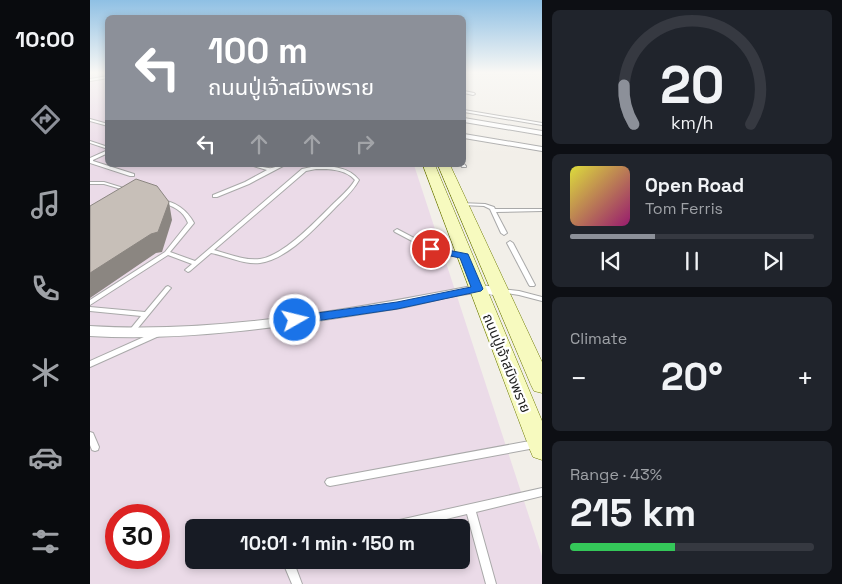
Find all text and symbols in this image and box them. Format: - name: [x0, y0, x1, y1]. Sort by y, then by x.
- text: 10:00: [15, 25, 75, 53]
- text: 100 m: [208, 29, 308, 73]
- icon: left: [125, 35, 190, 100]
- text: 20: [660, 52, 724, 118]
- text: ถนนปู่เจ้าสมิงพราย: [208, 73, 374, 101]
- icon: directions: [28, 102, 63, 137]
- text: km/h: [671, 111, 713, 134]
- icon: left: [192, 130, 220, 158]
- icon: ahead: [245, 130, 273, 158]
- icon: ahead: [298, 130, 326, 158]
- icon: right: [351, 130, 379, 158]
- text: Open Road: [645, 173, 744, 198]
- icon: music: [28, 187, 63, 222]
- text: Tom Ferris: [645, 198, 723, 219]
- pin: [410, 228, 452, 270]
- icon: arrive: [417, 235, 445, 263]
- icon: previous: [597, 247, 625, 275]
- icon: pause: [678, 247, 706, 275]
- icon: next: [759, 247, 787, 275]
- icon: phone: [28, 271, 63, 306]
- position arrow: [268, 293, 320, 345]
- street label: ถนนปู่เจ้าสมิงพราย: [479, 311, 535, 415]
- text: Climate: [570, 328, 627, 349]
- text: 20°: [661, 353, 723, 401]
- icon: climate: [28, 355, 63, 390]
- text: −: [570, 360, 587, 396]
- text: +: [797, 360, 814, 396]
- icon: car: [28, 440, 63, 475]
- text: Range · 43%: [570, 464, 662, 485]
- text: 215 km: [570, 489, 696, 537]
- speed limit sign: 30: [105, 504, 170, 569]
- icon: filters: [28, 524, 63, 559]
- text: 10:01 · 1 min · 150 m: [240, 531, 415, 556]

